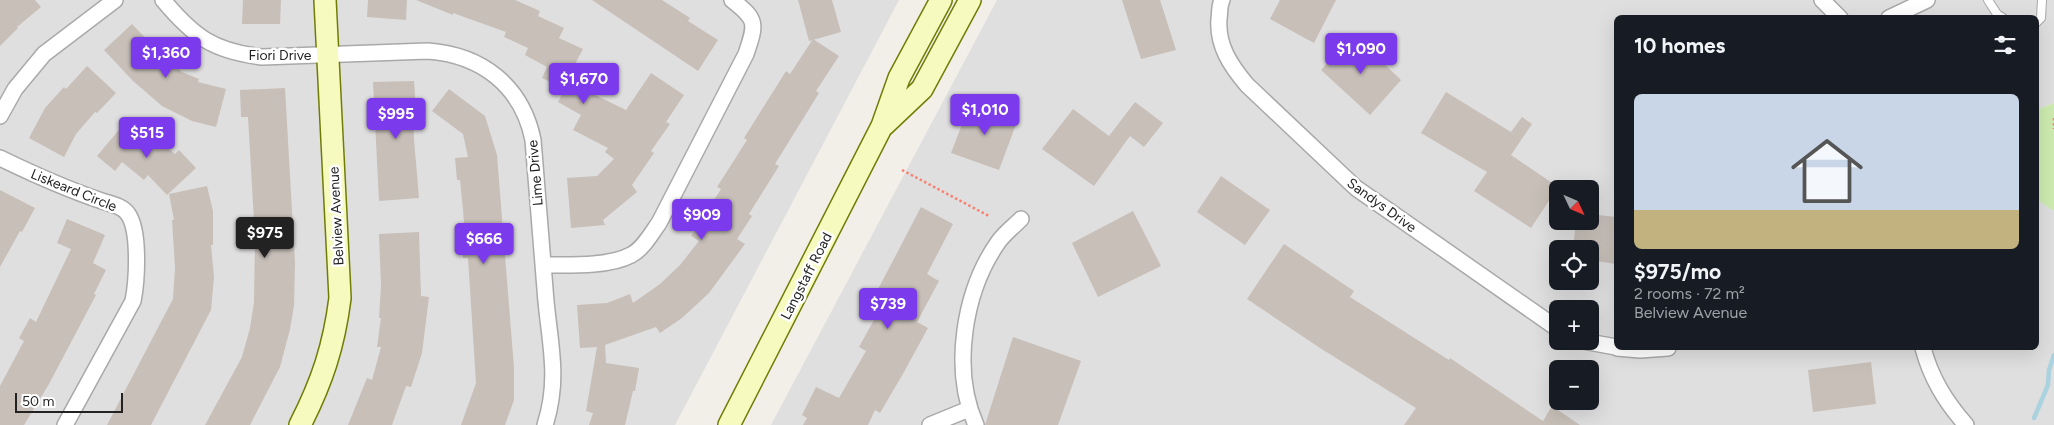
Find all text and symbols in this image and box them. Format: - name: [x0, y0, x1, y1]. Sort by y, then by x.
- icon: filters: [1991, 31, 2019, 59]
- pin: $1,090: [1320, 32, 1402, 75]
- text: 10 homes: [1634, 33, 1725, 58]
- pin: $1,360: [125, 36, 207, 79]
- text: $1,090: [1336, 39, 1386, 58]
- text: $1,360: [142, 43, 190, 62]
- street label: Fiori Drive: [249, 47, 312, 64]
- pin: $1,670: [543, 62, 625, 105]
- text: $1,670: [560, 69, 608, 88]
- pin: $1,010: [944, 94, 1026, 136]
- pin: $995: [366, 98, 426, 140]
- text: $1,010: [961, 100, 1009, 119]
- text: $995: [378, 104, 414, 123]
- pin: $515: [117, 116, 177, 159]
- text: $515: [130, 123, 164, 142]
- icon: home: [1782, 126, 1872, 216]
- street label: Lime Drive: [524, 139, 547, 207]
- street label: Liskeard Circle: [28, 165, 120, 216]
- street label: Belview Avenue: [325, 166, 348, 266]
- street label: Sandys Drive: [1344, 175, 1420, 236]
- north arrow: [1549, 180, 1599, 230]
- map controls: [1549, 180, 1599, 410]
- pin: $909: [672, 198, 732, 241]
- text: $909: [683, 205, 721, 224]
- pin: $975: [235, 216, 295, 259]
- pin: $666: [454, 222, 514, 265]
- text: $975: [247, 223, 283, 242]
- text: $666: [466, 229, 502, 248]
- street label: Langstaff Road: [777, 230, 836, 323]
- button: locate: [1549, 240, 1599, 290]
- text: $975/mo: [1634, 259, 1721, 284]
- text: 2 rooms · 72 m²: [1634, 284, 1745, 303]
- pin: $739: [858, 288, 918, 330]
- text: $739: [870, 294, 906, 313]
- button: +: [1549, 300, 1599, 350]
- text: Belview Avenue: [1634, 303, 1747, 322]
- button: −: [1549, 360, 1599, 410]
- scale bar: [15, 390, 122, 413]
- text: 50 m: [22, 393, 54, 410]

